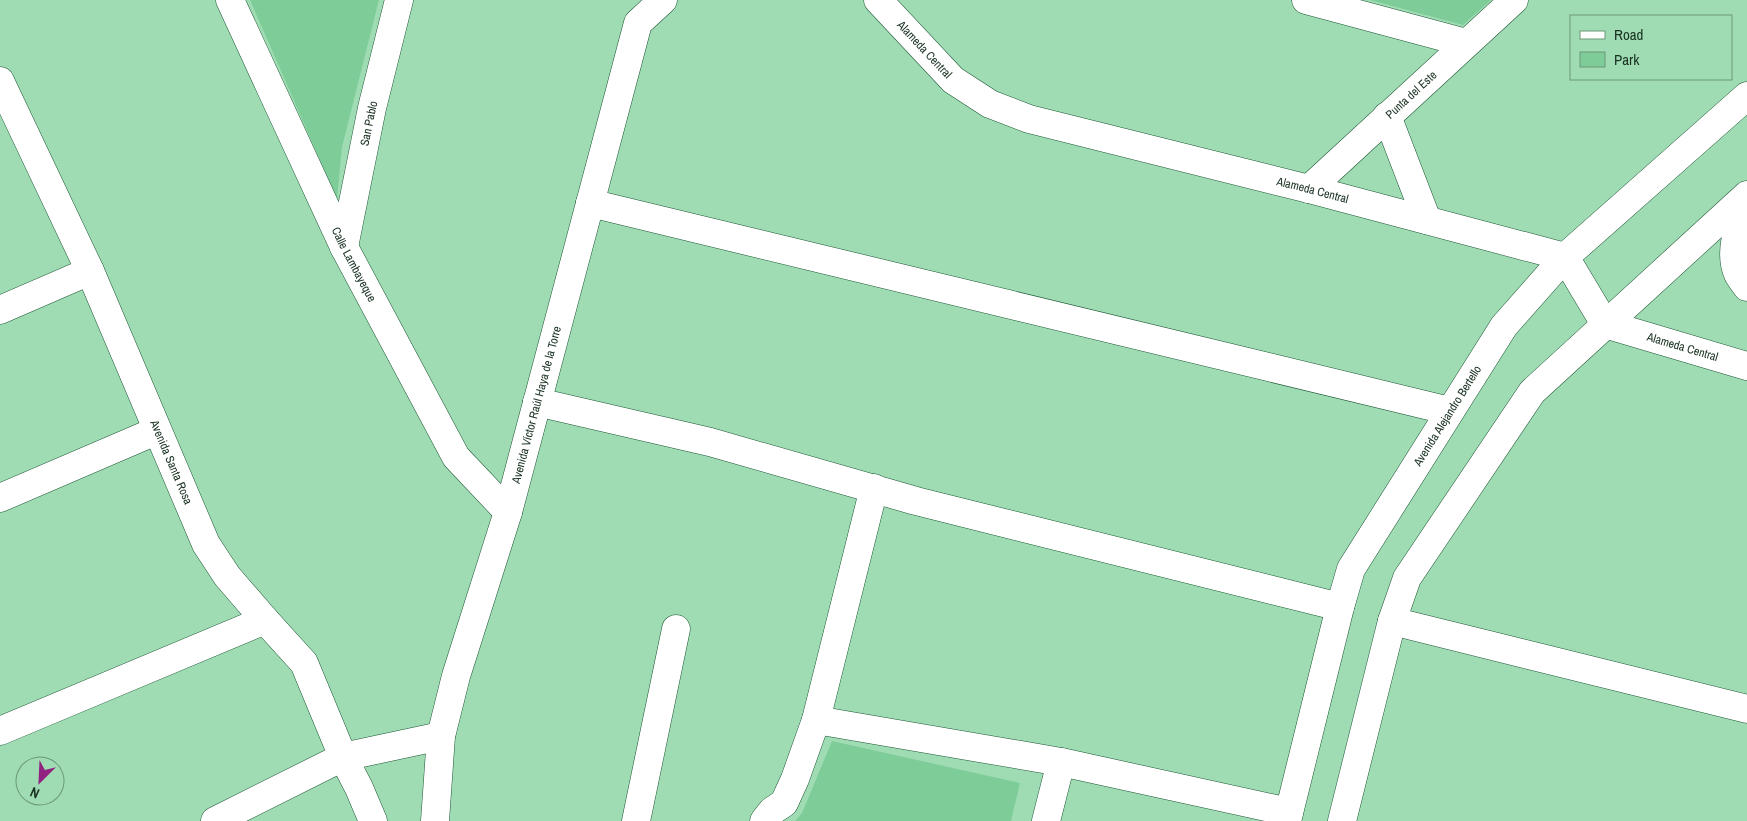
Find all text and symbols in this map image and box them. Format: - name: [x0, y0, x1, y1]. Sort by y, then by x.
- legend: [1570, 15, 1732, 80]
- street label: Alameda Central: [893, 17, 955, 82]
- text: Road: [1614, 24, 1643, 45]
- text: Park: [1614, 49, 1640, 70]
- street label: Punta del Este: [1382, 67, 1440, 122]
- street label: San Pablo: [357, 99, 381, 147]
- street label: Alameda Central: [1274, 173, 1350, 207]
- street label: Calle Lambayeque: [328, 224, 380, 305]
- street label: Avenida Víctor Raúl Haya de la Torre: [508, 324, 565, 486]
- street label: Alameda Central: [1644, 329, 1720, 365]
- street label: Avenida Alejandro Bertello: [1409, 362, 1485, 470]
- street label: Avenida Santa Rosa: [146, 417, 196, 507]
- north arrow: [15, 756, 65, 806]
- text: N: [27, 783, 42, 803]

